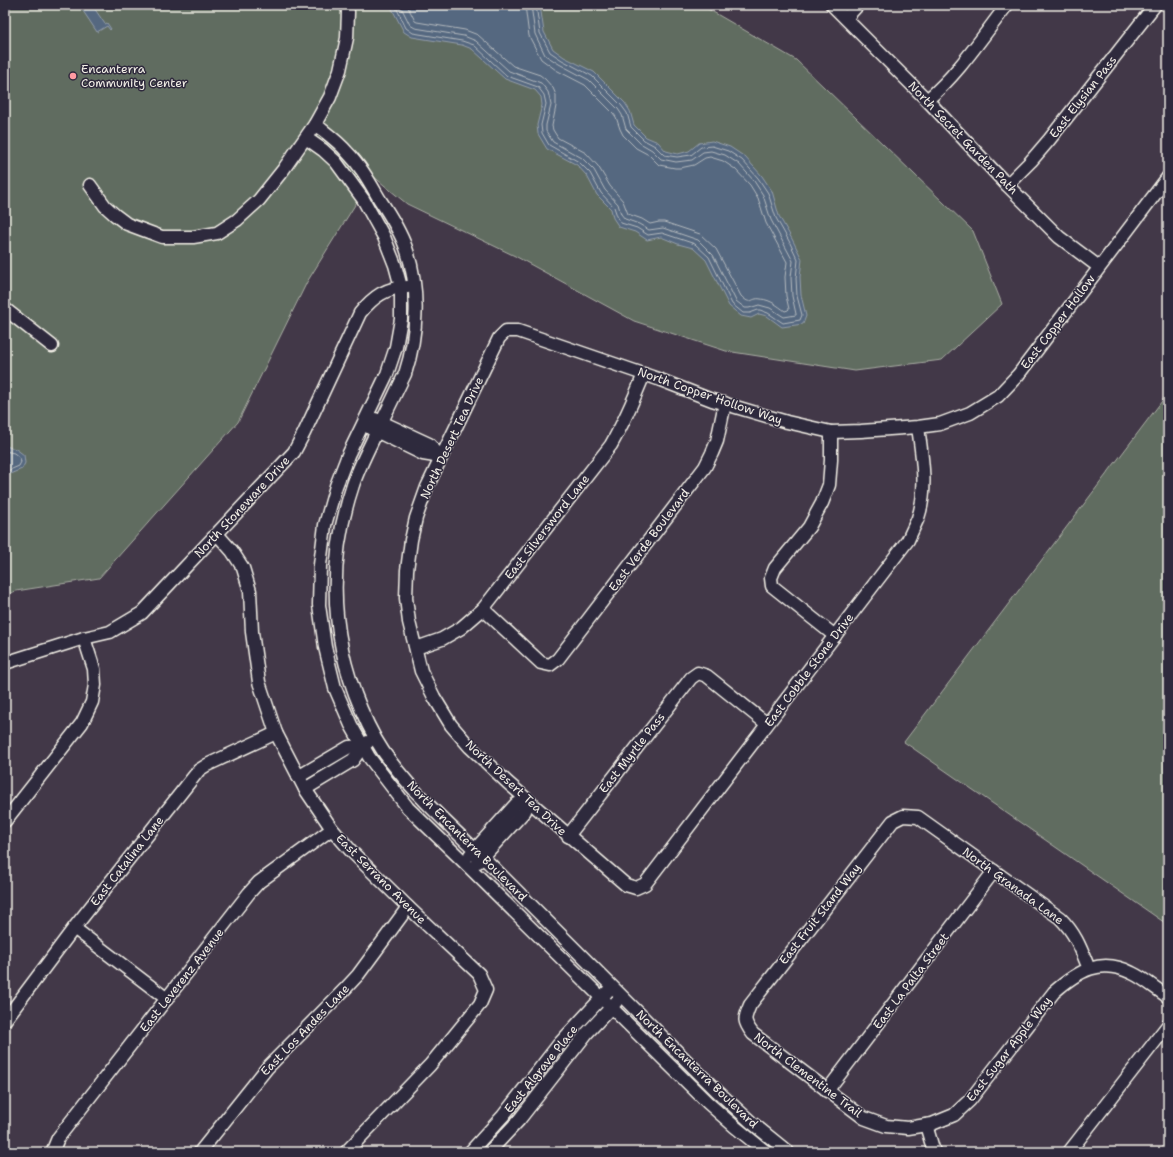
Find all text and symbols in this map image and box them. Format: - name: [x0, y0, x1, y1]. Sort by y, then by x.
- street label: East Elysian Pass: [1046, 52, 1120, 141]
- place label: Encanterra Community Center: [81, 61, 188, 91]
- marker: Encanterra Community Center: [68, 71, 78, 81]
- street label: North Secret Garden Path: [905, 78, 1021, 198]
- street label: East Copper Hollow: [1017, 271, 1099, 373]
- street label: North Copper Hollow Way: [635, 364, 785, 428]
- street label: North Desert Tea Drive: [417, 374, 487, 502]
- street label: North Stoneware Drive: [191, 453, 294, 561]
- street label: East Silversword Lane: [501, 471, 593, 583]
- street label: East Verde Boulevard: [605, 485, 693, 595]
- street label: East Cobble Stone Drive: [761, 610, 857, 730]
- street label: East Myrtle Pass: [595, 709, 669, 797]
- street label: North Desert Tea Drive: [462, 737, 570, 839]
- street label: North Encanterra Boulevard: [403, 777, 531, 905]
- street label: East Catalina Lane: [87, 812, 167, 909]
- street label: East Serrano Avenue: [332, 830, 430, 928]
- street label: North Granada Lane: [959, 844, 1067, 928]
- street label: East Fruit Stand Way: [776, 860, 865, 968]
- street label: East Leverenz Avenue: [136, 924, 228, 1035]
- street label: East La Palta Street: [869, 930, 953, 1032]
- street label: East Los Andes Lane: [257, 981, 353, 1079]
- street label: East Sugar Apple Way: [963, 993, 1055, 1105]
- street label: North Encanterra Boulevard: [632, 1006, 762, 1132]
- street label: East Algrave Place: [501, 1022, 582, 1116]
- street label: North Clementine Trail: [751, 1029, 866, 1121]

